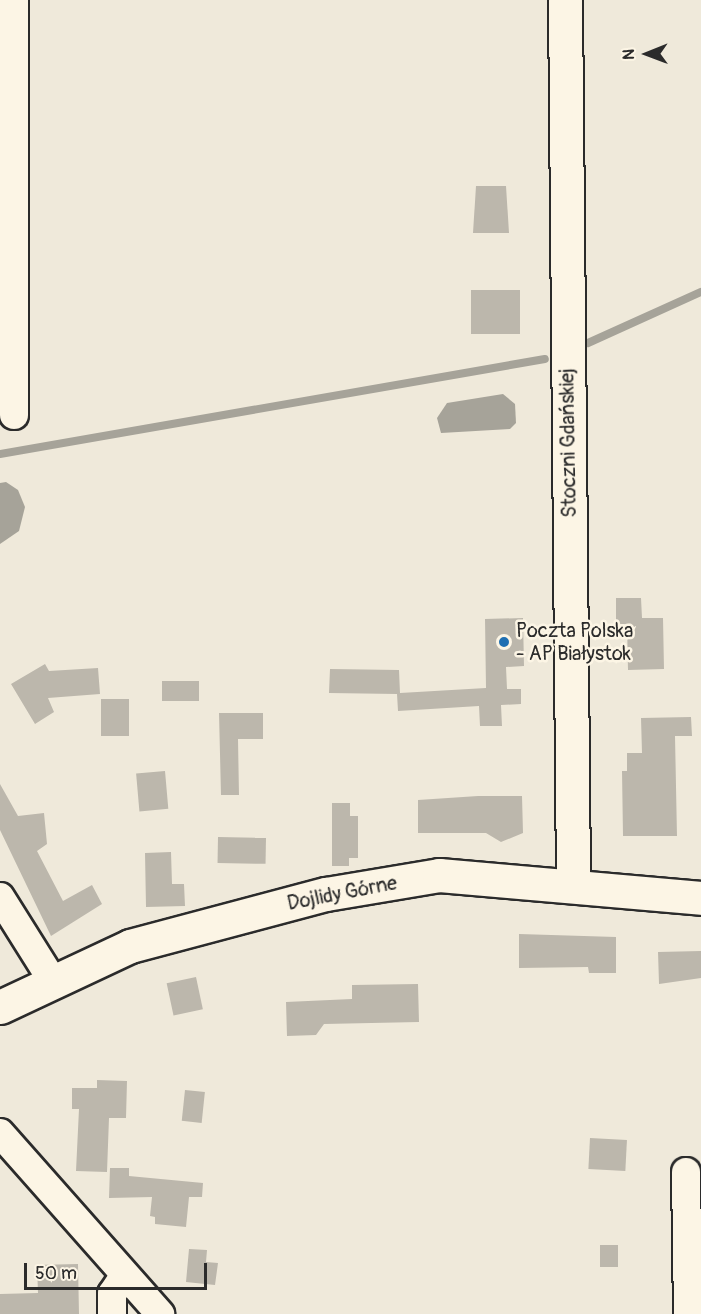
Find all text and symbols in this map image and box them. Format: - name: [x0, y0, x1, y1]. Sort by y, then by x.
- north arrow: [617, 24, 677, 84]
- text: N: [619, 49, 639, 60]
- street label: Stoczni Gdańskiej: [555, 368, 581, 518]
- place label: Poczta Polska - AP Białystok: [516, 618, 633, 665]
- marker: Poczta Polska - AP Białystok: [497, 635, 511, 649]
- street label: Dojlidy Górne: [285, 871, 399, 915]
- scale bar: [27, 1251, 210, 1289]
- text: 50 m: [35, 1262, 77, 1285]

